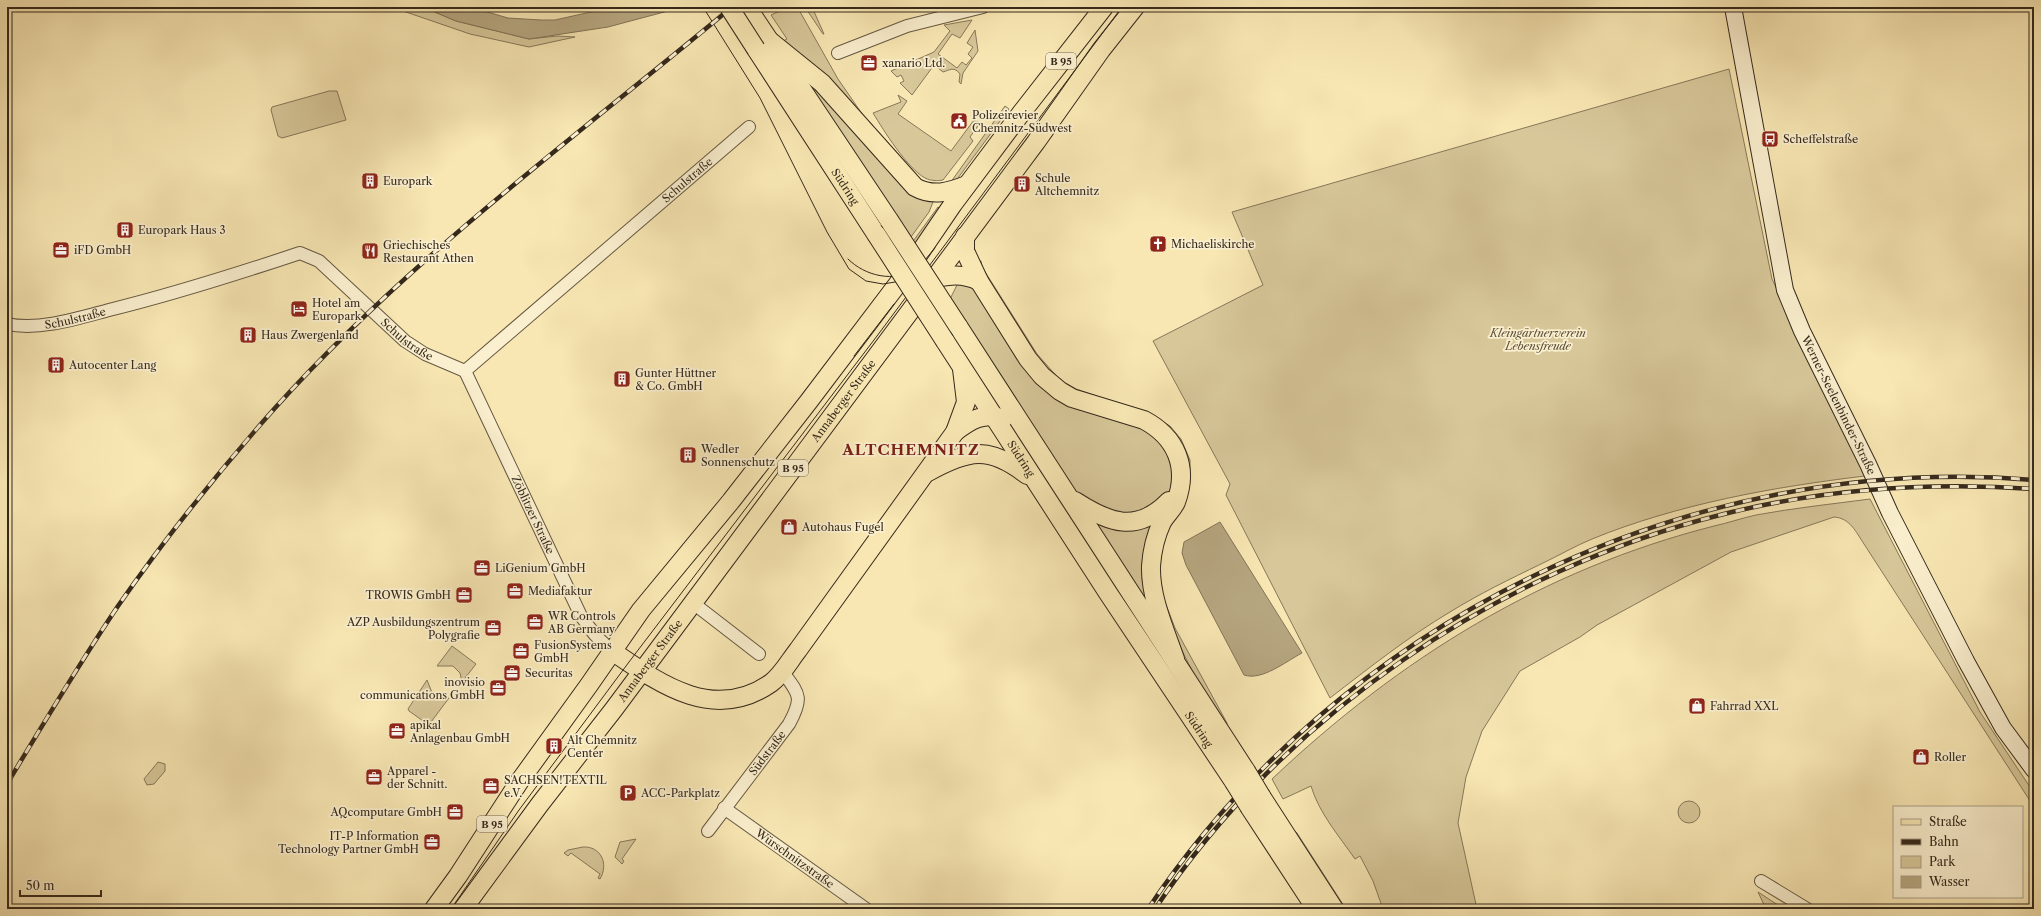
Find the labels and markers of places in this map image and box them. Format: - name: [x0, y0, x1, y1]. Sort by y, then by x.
- office icon: xanario Ltd.: [859, 53, 879, 73]
- place label: xanario Ltd.: [882, 56, 945, 70]
- place label: Polizeirevier Chemnitz-Südwest: [972, 108, 1072, 135]
- public building icon: Polizeirevier Chemnitz-Südwest: [949, 111, 969, 131]
- bus stop icon: Scheffelstraße: [1760, 129, 1780, 149]
- place label: Scheffelstraße: [1783, 132, 1858, 146]
- building icon: Europark: [360, 171, 380, 191]
- place label: Schule Altchemnitz: [1034, 171, 1099, 198]
- place label: Europark: [383, 174, 433, 188]
- building icon: Schule Altchemnitz: [1012, 174, 1032, 194]
- building icon: Europark Haus 3: [115, 220, 135, 240]
- place label: Europark Haus 3: [138, 223, 226, 237]
- church icon: Michaeliskirche: [1148, 234, 1168, 254]
- place label: Michaeliskirche: [1171, 237, 1255, 251]
- place label: Griechisches Restaurant Athen: [383, 238, 474, 265]
- office icon: iFD GmbH: [51, 240, 71, 260]
- restaurant icon: Griechisches Restaurant Athen: [360, 241, 380, 261]
- place label: iFD GmbH: [74, 243, 131, 257]
- place label: Hotel am Europark: [312, 296, 362, 323]
- hotel icon: Hotel am Europark: [289, 299, 309, 319]
- building icon: Haus Zwergenland: [238, 325, 258, 345]
- place label: Haus Zwergenland: [261, 328, 359, 342]
- building icon: Autocenter Lang: [46, 355, 66, 375]
- place label: Autocenter Lang: [68, 358, 157, 372]
- place label: Gunter Hüttner & Co. GmbH: [635, 366, 717, 393]
- building icon: Gunter Hüttner & Co. GmbH: [612, 369, 632, 389]
- place label: Wedler Sonnenschutz: [700, 442, 775, 469]
- building icon: Wedler Sonnenschutz: [678, 445, 698, 465]
- shop icon: Autohaus Fugel: [779, 517, 799, 537]
- place label: Autohaus Fugel: [801, 520, 884, 534]
- office icon: LiGenium GmbH: [472, 558, 492, 578]
- place label: LiGenium GmbH: [495, 561, 586, 575]
- office icon: Mediafaktur: [505, 581, 525, 601]
- place label: Mediafaktur: [528, 584, 593, 598]
- office icon: TROWIS GmbH: [454, 585, 474, 605]
- place label: TROWIS GmbH: [365, 588, 451, 602]
- place label: WR Controls AB Germany: [547, 609, 616, 636]
- office icon: WR Controls AB Germany: [525, 612, 545, 632]
- place label: AZP Ausbildungszentrum Polygrafie: [346, 615, 481, 642]
- office icon: AZP Ausbildungszentrum Polygrafie: [483, 618, 503, 638]
- place label: FusionSystems GmbH: [534, 638, 612, 665]
- office icon: FusionSystems GmbH: [511, 641, 531, 661]
- office icon: Securitas: [502, 663, 522, 683]
- place label: Securitas: [525, 666, 573, 680]
- place label: inovisio communications GmbH: [360, 675, 485, 702]
- office icon: inovisio communications GmbH: [488, 678, 508, 698]
- shop icon: Fahrrad XXL: [1687, 696, 1707, 716]
- place label: Fahrrad XXL: [1710, 699, 1779, 713]
- place label: apikal Anlagenbau GmbH: [409, 718, 510, 745]
- office icon: apikal Anlagenbau GmbH: [387, 721, 407, 741]
- place label: Alt Chemnitz Center: [566, 733, 637, 760]
- building icon: Alt Chemnitz Center: [544, 736, 564, 756]
- shop icon: Roller: [1911, 747, 1931, 767]
- place label: Roller: [1934, 750, 1966, 764]
- place label: Apparel - der Schnitt.: [386, 764, 447, 791]
- office icon: Apparel - der Schnitt.: [364, 767, 384, 787]
- place label: SACHSEN!TEXTIL e.V.: [504, 773, 608, 800]
- office icon: SACHSEN!TEXTIL e.V.: [481, 776, 501, 796]
- parking icon: ACC-Parkplatz: [618, 783, 638, 803]
- place label: ACC-Parkplatz: [640, 786, 720, 800]
- office icon: AQcomputare GmbH: [445, 802, 465, 822]
- place label: AQcomputare GmbH: [330, 805, 442, 819]
- place label: IT-P Information Technology Partner GmbH: [278, 829, 419, 856]
- office icon: IT-P Information Technology Partner GmbH: [422, 832, 442, 852]

